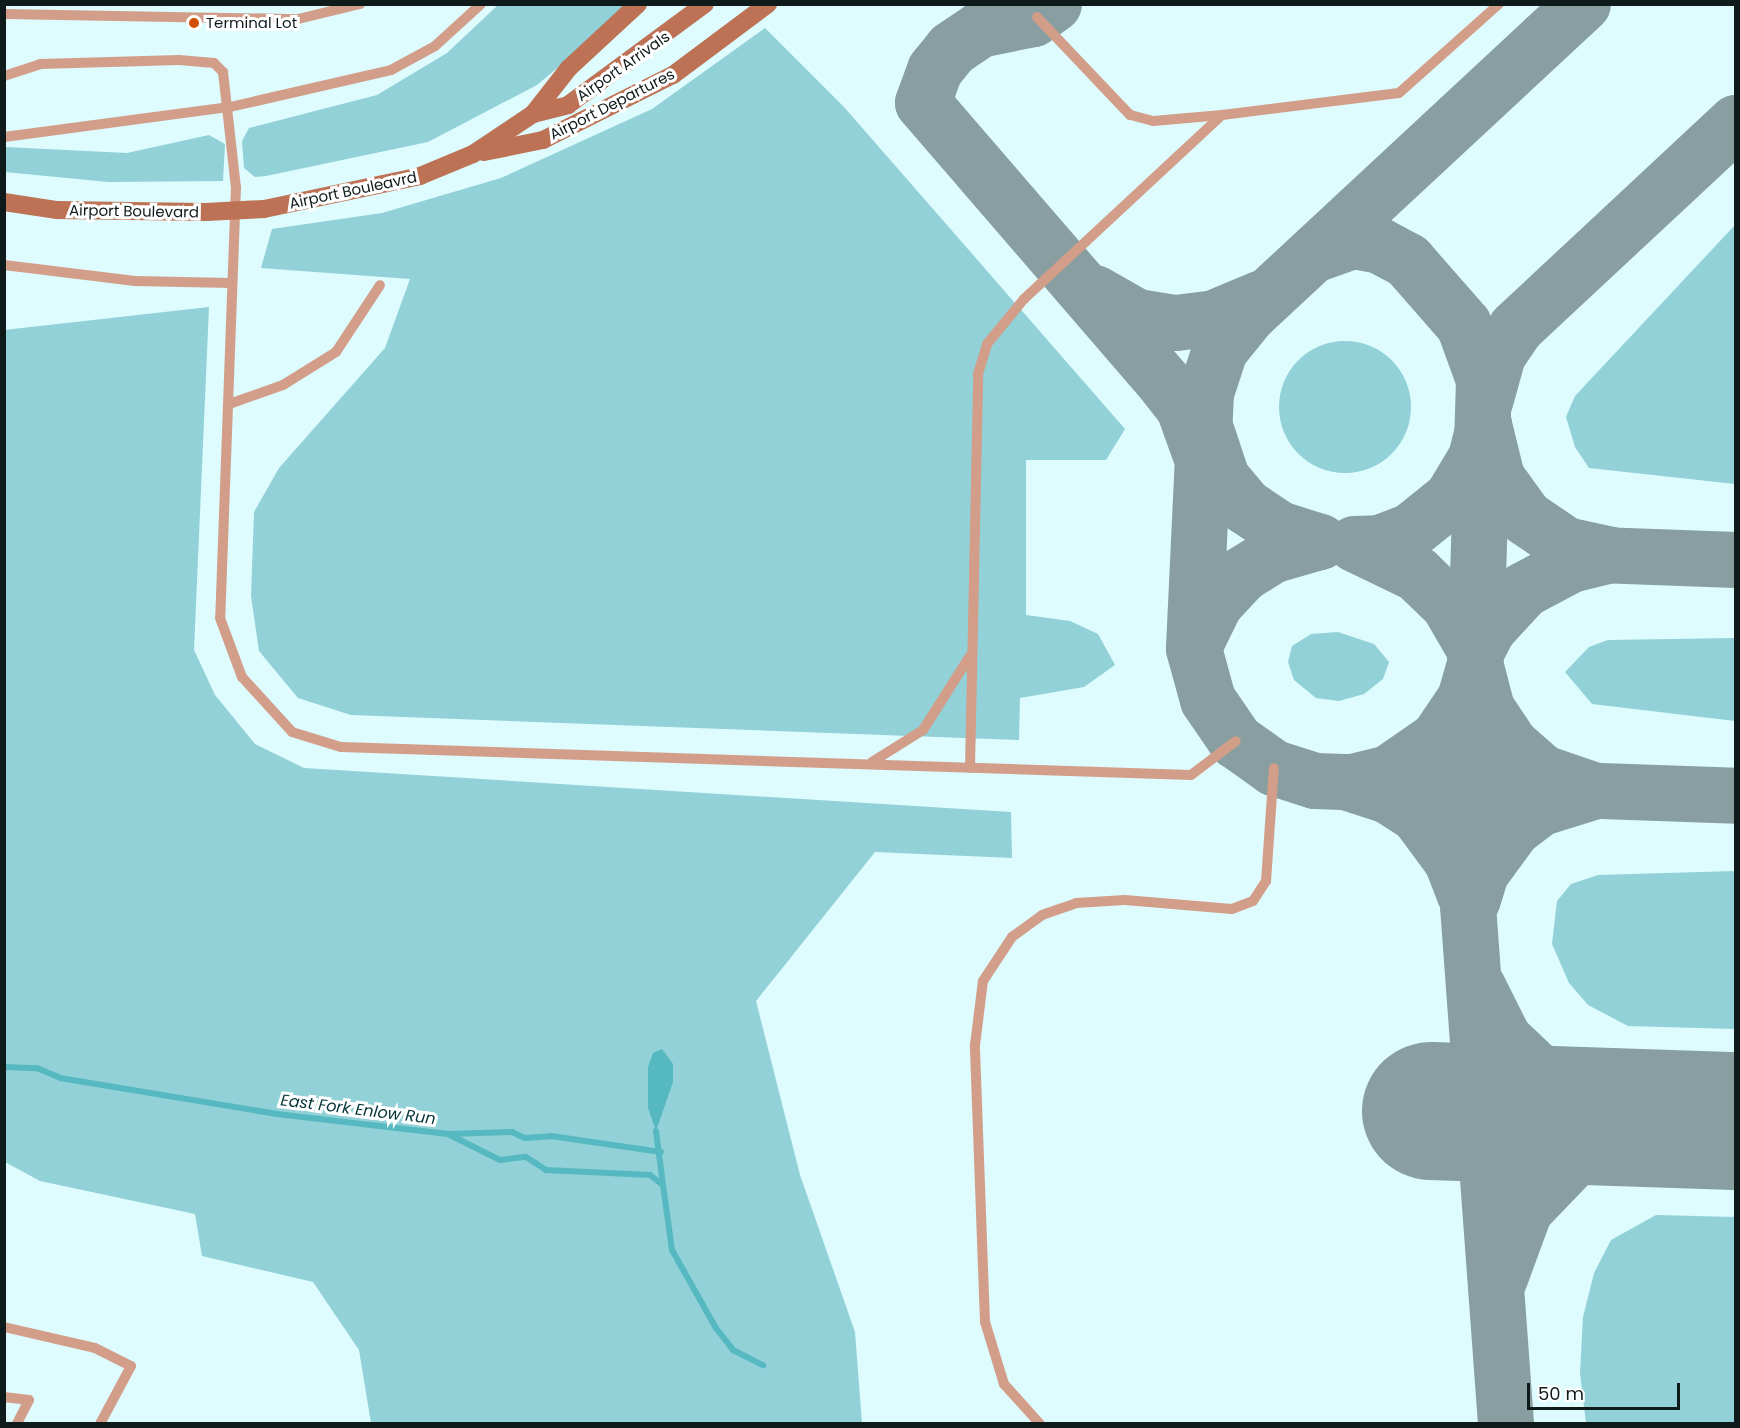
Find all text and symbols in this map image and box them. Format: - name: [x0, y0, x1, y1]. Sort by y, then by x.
- place label: Terminal Lot: [206, 14, 297, 32]
- marker: Terminal Lot: [187, 16, 201, 30]
- street label: Airport Arrivals: [573, 27, 673, 105]
- street label: Airport Departures: [547, 65, 677, 143]
- street label: Airport Bouleavrd: [288, 168, 418, 212]
- street label: Airport Boulevard: [69, 201, 199, 221]
- water label: East Fork Enlow Run: [279, 1091, 437, 1129]
- scale bar: [1530, 1371, 1683, 1409]
- text: 50 m: [1538, 1381, 1584, 1406]

